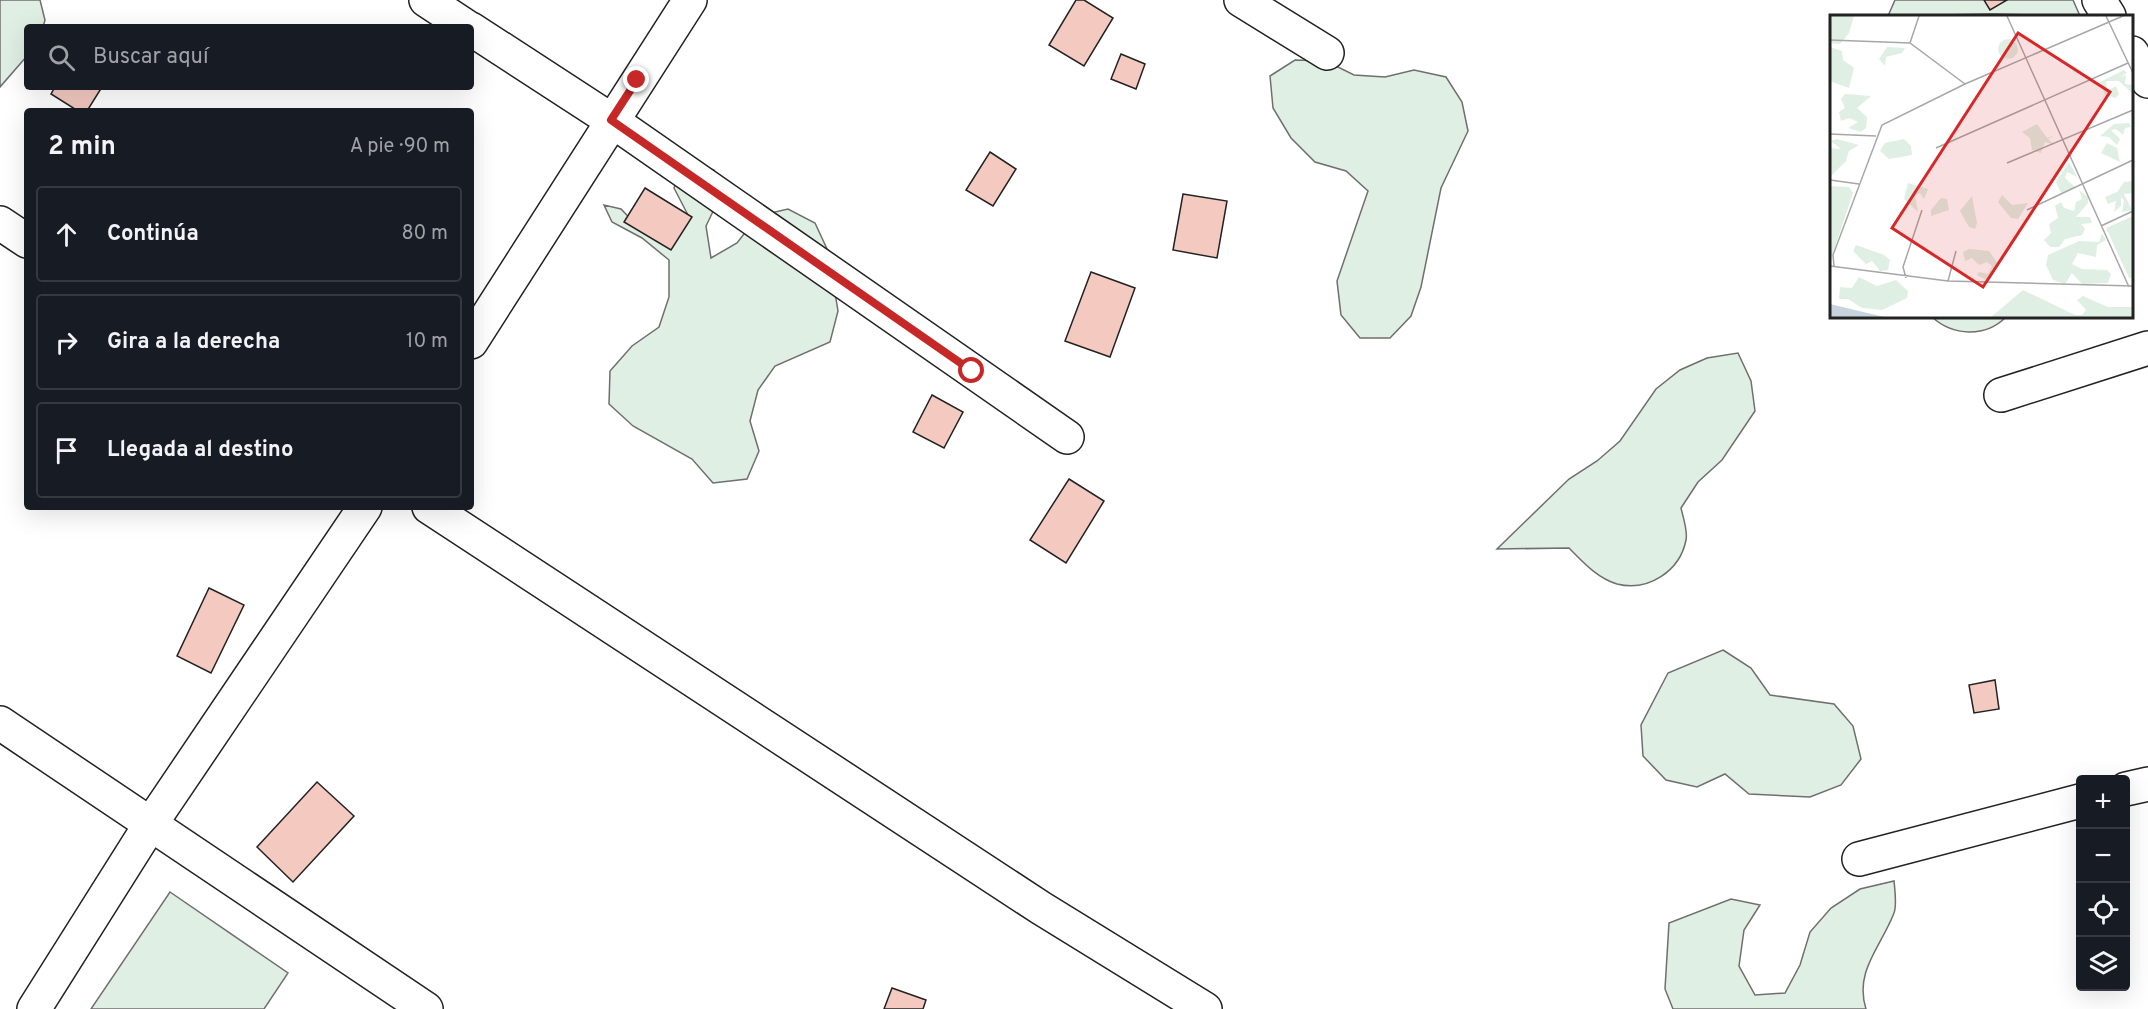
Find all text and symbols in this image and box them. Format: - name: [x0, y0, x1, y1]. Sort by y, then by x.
- inset map: [1830, 15, 2133, 318]
- search box: [24, 24, 474, 90]
- icon: search: [45, 41, 78, 74]
- text: Buscar aquí: [93, 44, 209, 71]
- route end: [623, 66, 649, 92]
- text: 2 min: [48, 131, 116, 164]
- text: A pie · 90 m: [350, 134, 450, 160]
- icon: ahead: [50, 218, 83, 251]
- text: Continúa: [107, 221, 199, 248]
- text: 80 m: [402, 221, 448, 247]
- icon: right: [50, 326, 83, 359]
- text: Gira a la derecha: [107, 329, 280, 356]
- text: 10 m: [406, 329, 448, 355]
- route start: [958, 357, 984, 383]
- icon: arrive: [50, 434, 83, 467]
- text: Llegada al destino: [107, 437, 293, 464]
- map controls: [2076, 775, 2130, 991]
- button: +: [2076, 775, 2130, 829]
- button: −: [2076, 829, 2130, 883]
- button: locate: [2076, 883, 2130, 937]
- button: layers: [2076, 937, 2130, 991]

